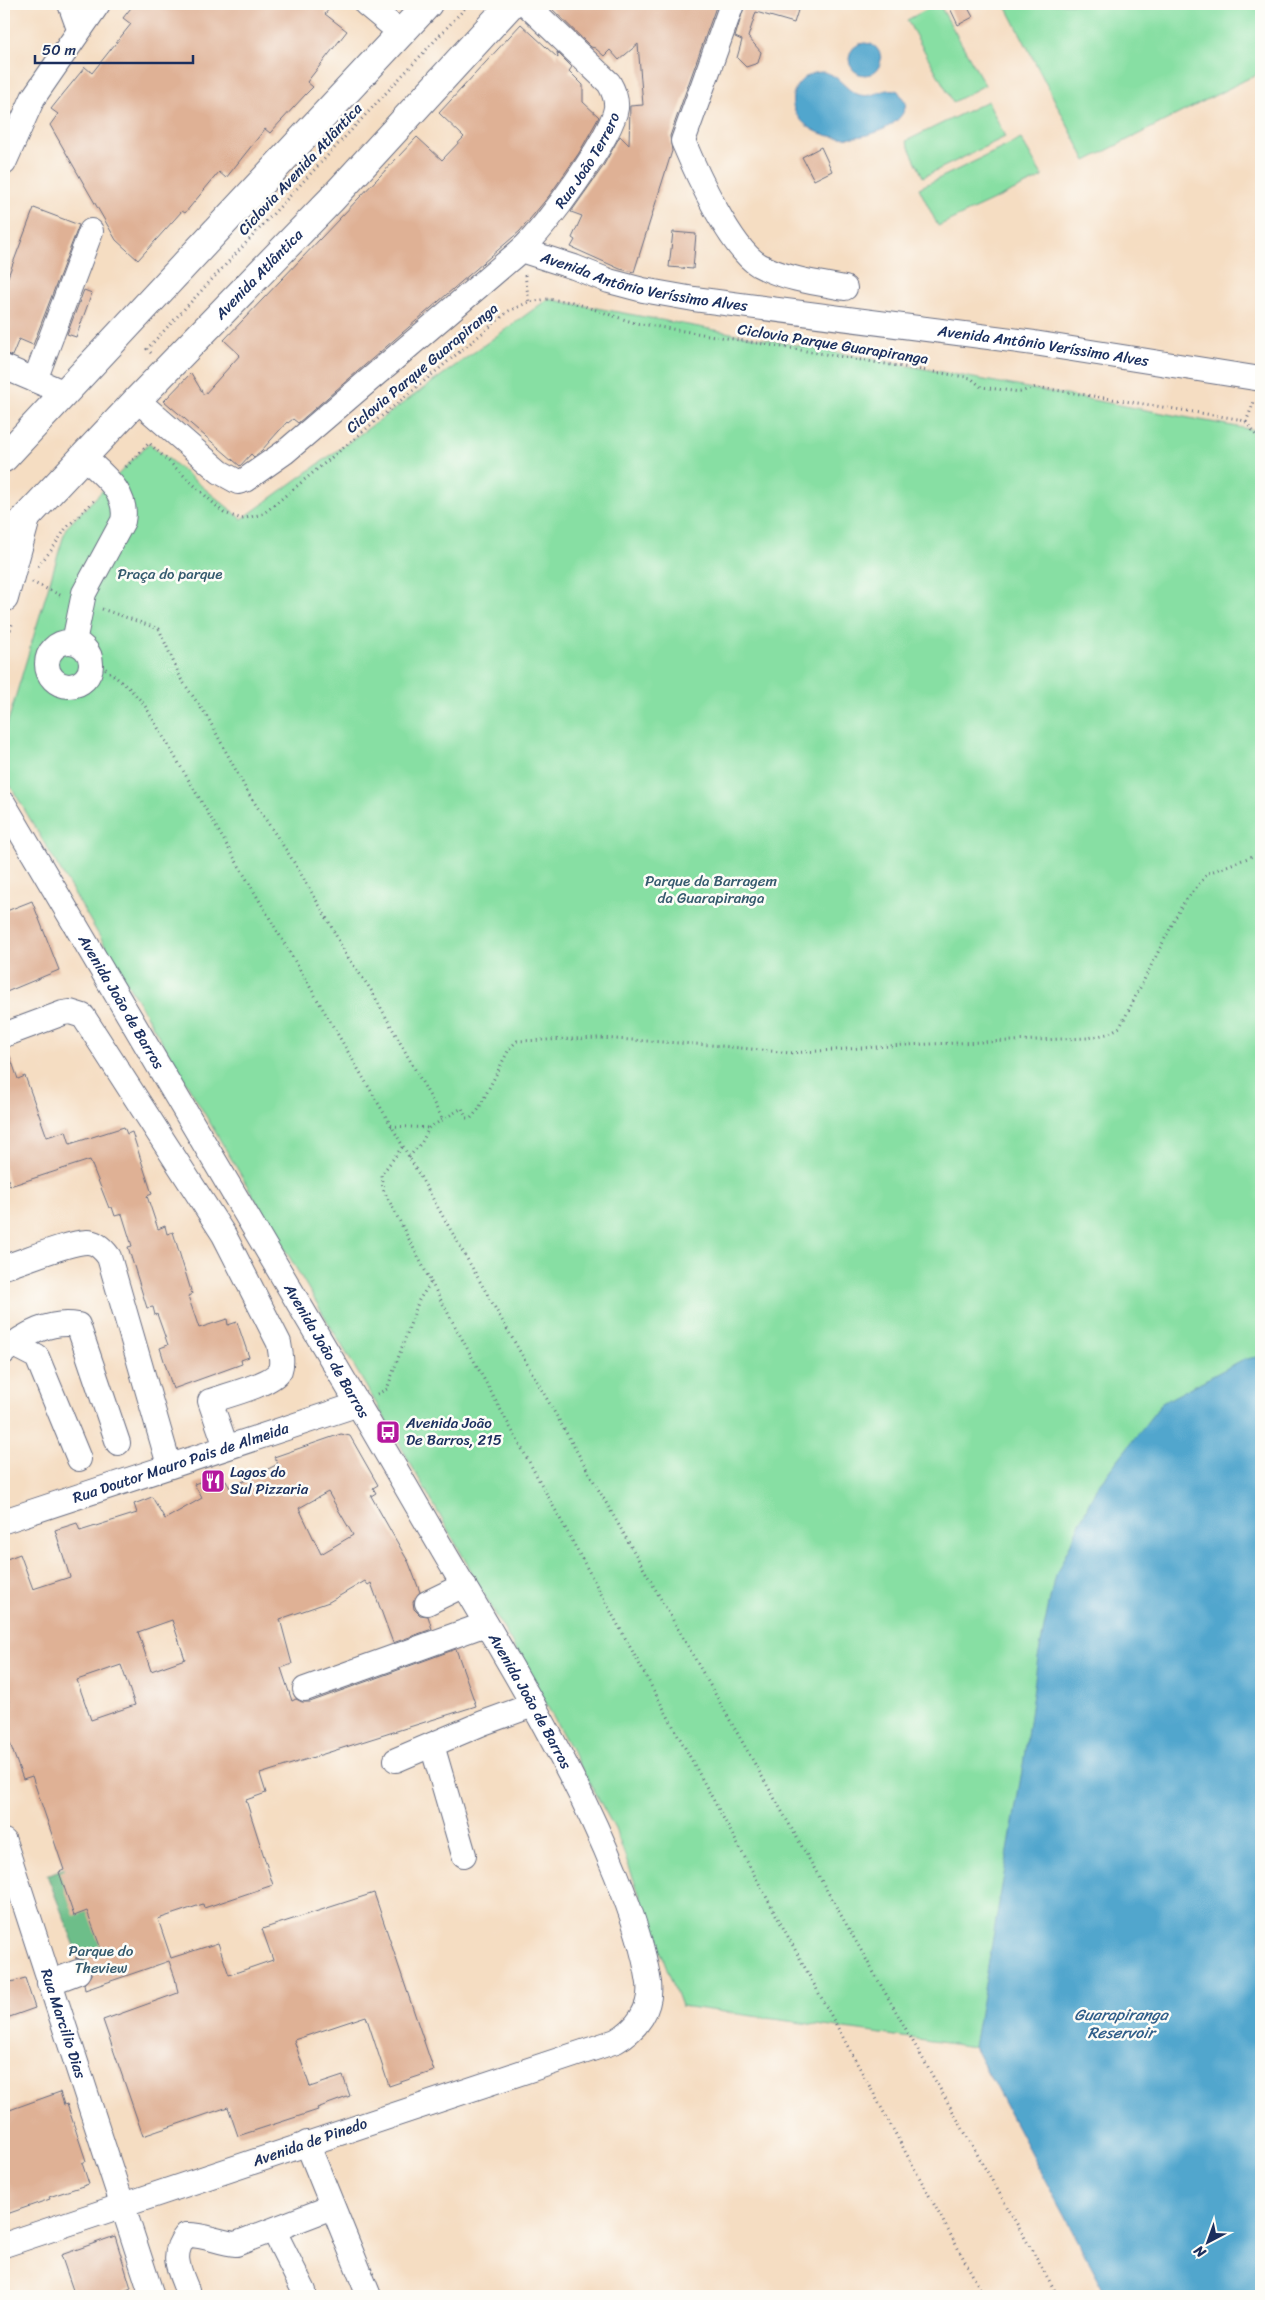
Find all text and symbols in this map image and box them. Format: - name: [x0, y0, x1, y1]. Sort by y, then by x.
- scale bar: [35, 32, 192, 64]
- text: 50 m: [42, 37, 77, 63]
- street label: Ciclovia Avenida Atlântica: [231, 96, 369, 241]
- street label: Rua João Terrero: [548, 108, 627, 214]
- street label: Avenida Atlântica: [208, 222, 310, 326]
- street label: Avenida Antônio Veríssimo Alves: [536, 244, 749, 319]
- street label: Ciclovia Parque Guarapiranga: [340, 296, 505, 440]
- street label: Ciclovia Parque Guarapiranga: [736, 316, 931, 372]
- street label: Avenida Antônio Veríssimo Alves: [935, 318, 1151, 374]
- park label: Praça do parque: [117, 561, 223, 587]
- park label: Parque da Barragem da Guarapiranga: [645, 868, 778, 911]
- street label: Avenida João de Barros: [71, 929, 171, 1074]
- street label: Avenida João de Barros: [276, 1278, 377, 1423]
- place label: Avenida João De Barros, 215: [405, 1410, 502, 1453]
- street label: Rua Doutor Mauro Pais de Almeida: [69, 1415, 293, 1511]
- bus stop icon: Avenida João De Barros, 215: [375, 1419, 401, 1445]
- place label: Lagos do Sul Pizzaria: [230, 1459, 309, 1502]
- restaurant icon: Lagos do Sul Pizzaria: [200, 1468, 226, 1494]
- street label: Avenida João de Barros: [481, 1627, 579, 1774]
- park label: Parque do Theview: [69, 1938, 134, 1981]
- street label: Rua Marcilio Dias: [33, 1965, 93, 2082]
- water label: Guarapiranga Reservoir: [1074, 2000, 1170, 2047]
- street label: Avenida de Pinedo: [248, 2110, 371, 2174]
- north arrow: [1182, 2218, 1232, 2268]
- text: N: [1188, 2239, 1212, 2265]

